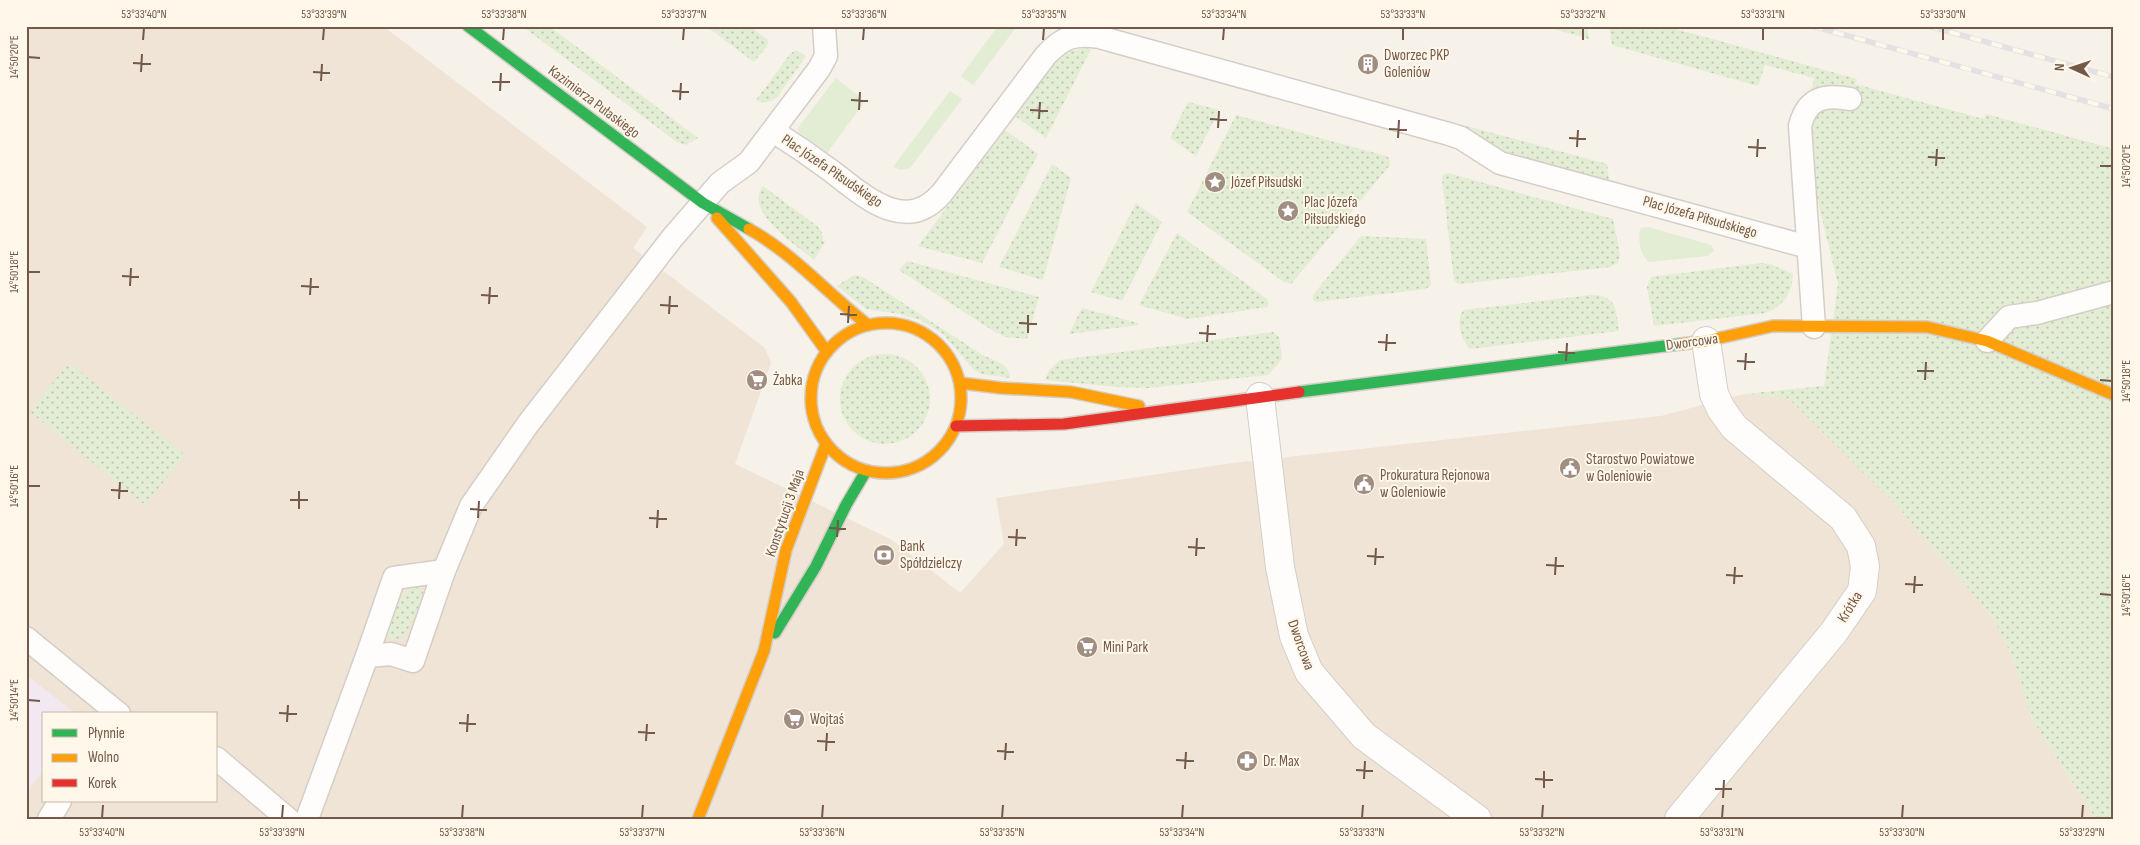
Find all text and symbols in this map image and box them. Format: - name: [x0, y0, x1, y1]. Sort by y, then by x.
- text: 53°33'40"N: [121, 7, 167, 22]
- text: 53°33'39"N: [301, 7, 347, 22]
- text: 53°33'38"N: [481, 7, 527, 22]
- text: 53°33'37"N: [661, 7, 707, 22]
- text: 53°33'36"N: [841, 7, 887, 22]
- text: 53°33'35"N: [1022, 7, 1066, 22]
- text: 53°33'34"N: [1202, 7, 1246, 22]
- text: 53°33'33"N: [1381, 7, 1425, 22]
- text: 53°33'32"N: [1561, 7, 1605, 22]
- text: 53°33'31"N: [1741, 7, 1785, 22]
- text: 53°33'30"N: [1920, 7, 1966, 22]
- text: 14°50'20"E: [7, 35, 22, 79]
- north arrow: [2048, 42, 2098, 92]
- place label: Dworzec PKP Goleniów: [1384, 46, 1449, 82]
- building icon: Dworzec PKP Goleniów: [1356, 52, 1380, 76]
- street label: Kazimierza Pułaskiego: [544, 61, 644, 143]
- text: N: [2051, 63, 2068, 72]
- street label: Plac Józefa Piłsudskiego: [778, 130, 886, 212]
- text: 14°50'20"E: [2119, 144, 2134, 188]
- place icon: Józef Piłsudski: [1203, 170, 1227, 194]
- place label: Józef Piłsudski: [1230, 173, 1302, 192]
- street label: Plac Józefa Piłsudskiego: [1641, 192, 1759, 242]
- place label: Plac Józefa Piłsudskiego: [1304, 193, 1366, 229]
- place icon: Plac Józefa Piłsudskiego: [1276, 199, 1300, 223]
- text: 14°50'18"E: [7, 251, 22, 293]
- street label: Dworcowa: [1665, 329, 1719, 355]
- text: 14°50'18"E: [2119, 360, 2134, 402]
- supermarket icon: Żabka: [745, 368, 769, 392]
- place label: Żabka: [773, 371, 803, 390]
- place label: Starostwo Powiatowe w Goleniowie: [1586, 450, 1694, 486]
- public building icon: Starostwo Powiatowe w Goleniowie: [1558, 456, 1582, 480]
- text: 14°50'16"E: [7, 465, 22, 507]
- street label: Konstytucji 3 Maja: [761, 466, 809, 559]
- place label: Prokuratura Rejonowa w Goleniowie: [1380, 466, 1490, 502]
- public building icon: Prokuratura Rejonowa w Goleniowie: [1352, 472, 1376, 496]
- place label: Bank Spółdzielczy: [900, 537, 962, 573]
- bank icon: Bank Spółdzielczy: [872, 543, 896, 567]
- text: 14°50'16"E: [2119, 574, 2134, 616]
- street label: Krótka: [1833, 588, 1867, 626]
- street label: Dworcowa: [1283, 617, 1319, 673]
- supermarket icon: Mini Park: [1075, 635, 1099, 659]
- place label: Mini Park: [1103, 638, 1149, 657]
- text: 14°50'14"E: [7, 679, 22, 721]
- supermarket icon: Wojtaś: [782, 707, 806, 731]
- place label: Wojtaś: [810, 710, 844, 729]
- legend: [42, 712, 218, 802]
- text: Płynnie: [88, 724, 125, 743]
- text: Wolno: [88, 748, 119, 767]
- pharmacy icon: Dr. Max: [1235, 749, 1259, 773]
- place label: Dr. Max: [1263, 752, 1300, 771]
- text: Korek: [88, 774, 117, 793]
- text: 53°33'40"N: [79, 825, 125, 840]
- text: 53°33'39"N: [259, 825, 305, 840]
- text: 53°33'38"N: [439, 825, 485, 840]
- text: 53°33'37"N: [619, 825, 665, 840]
- text: 53°33'36"N: [799, 825, 845, 840]
- text: 53°33'35"N: [980, 825, 1024, 840]
- text: 53°33'34"N: [1160, 825, 1204, 840]
- text: 53°33'33"N: [1340, 825, 1384, 840]
- text: 53°33'32"N: [1520, 825, 1564, 840]
- text: 53°33'31"N: [1700, 825, 1744, 840]
- text: 53°33'30"N: [1879, 825, 1925, 840]
- text: 53°33'29"N: [2059, 825, 2105, 840]

